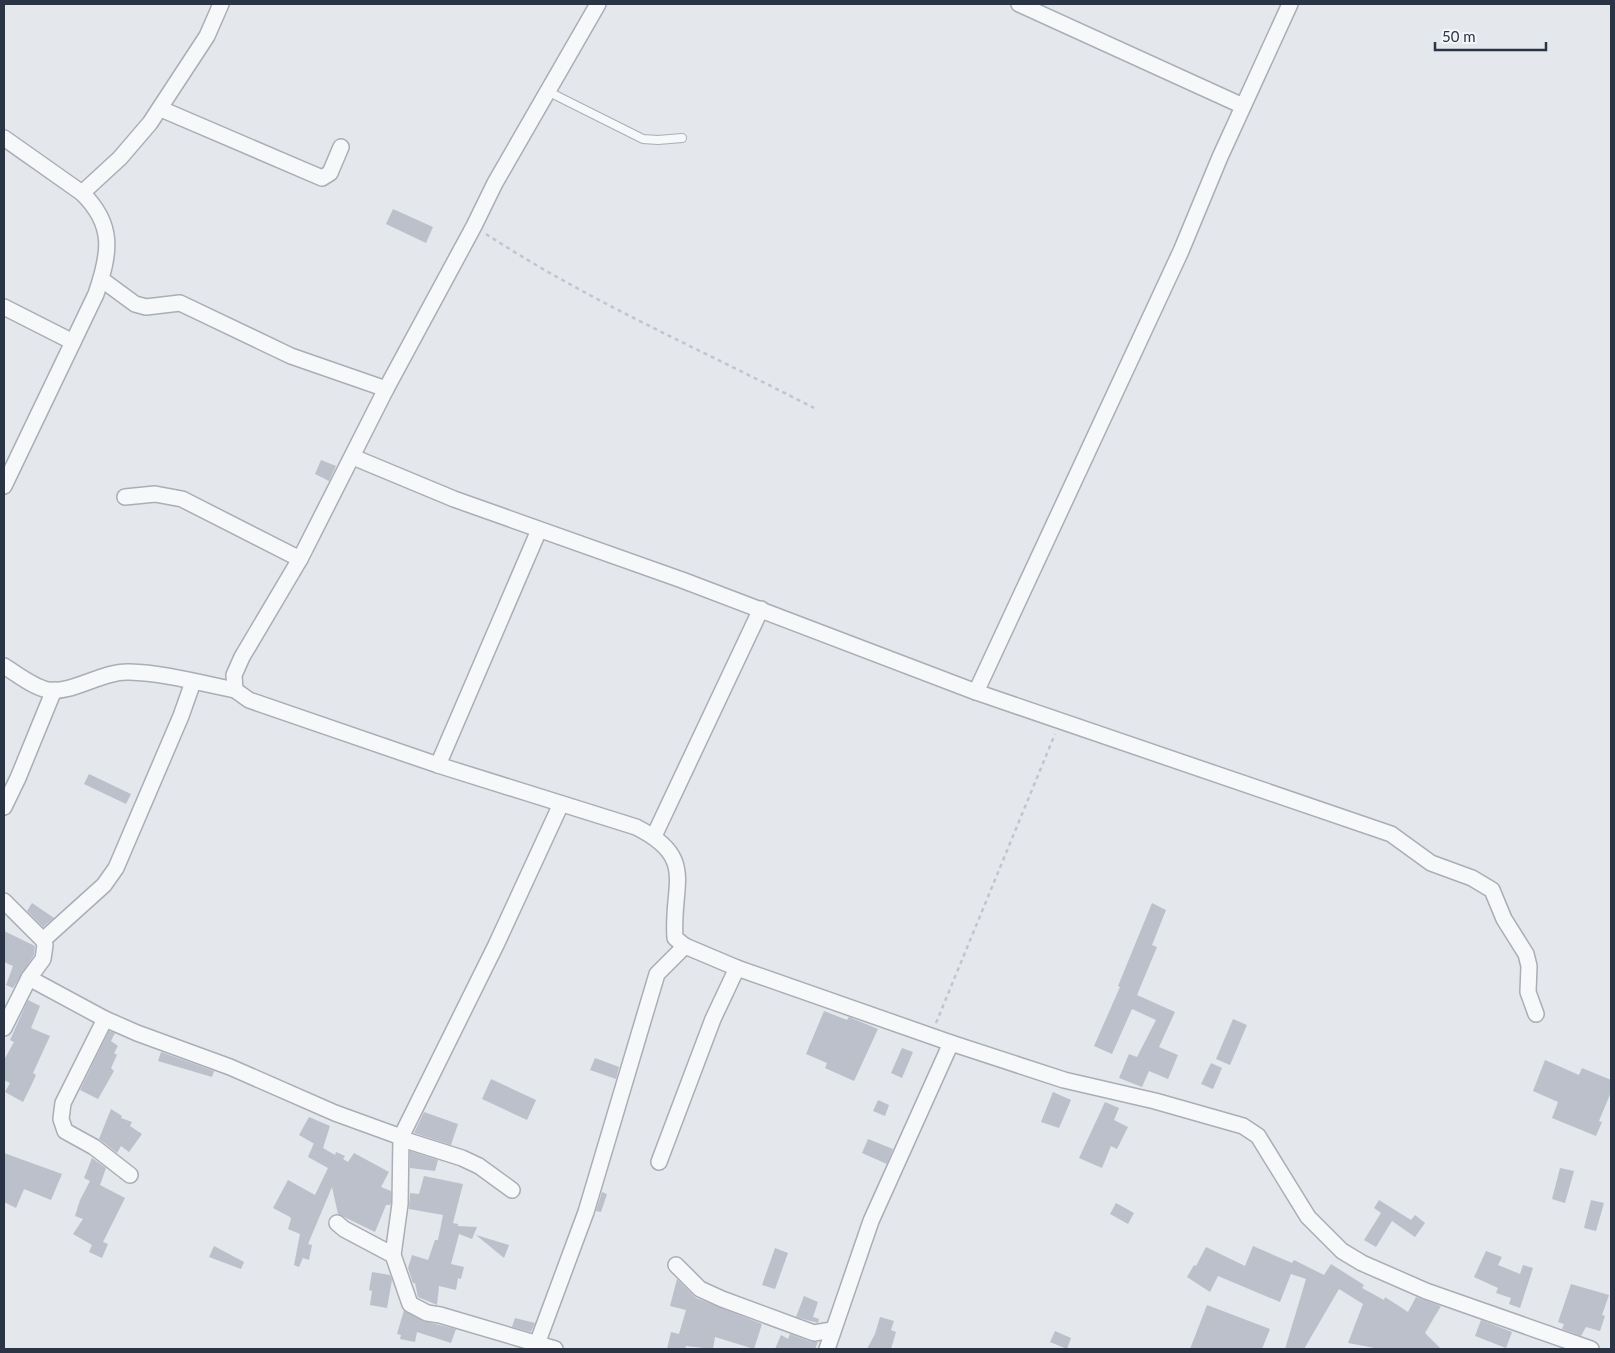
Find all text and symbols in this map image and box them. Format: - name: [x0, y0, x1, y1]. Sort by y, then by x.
- scale bar: [1435, 20, 1546, 52]
- text: 50 m: [1442, 27, 1476, 45]

